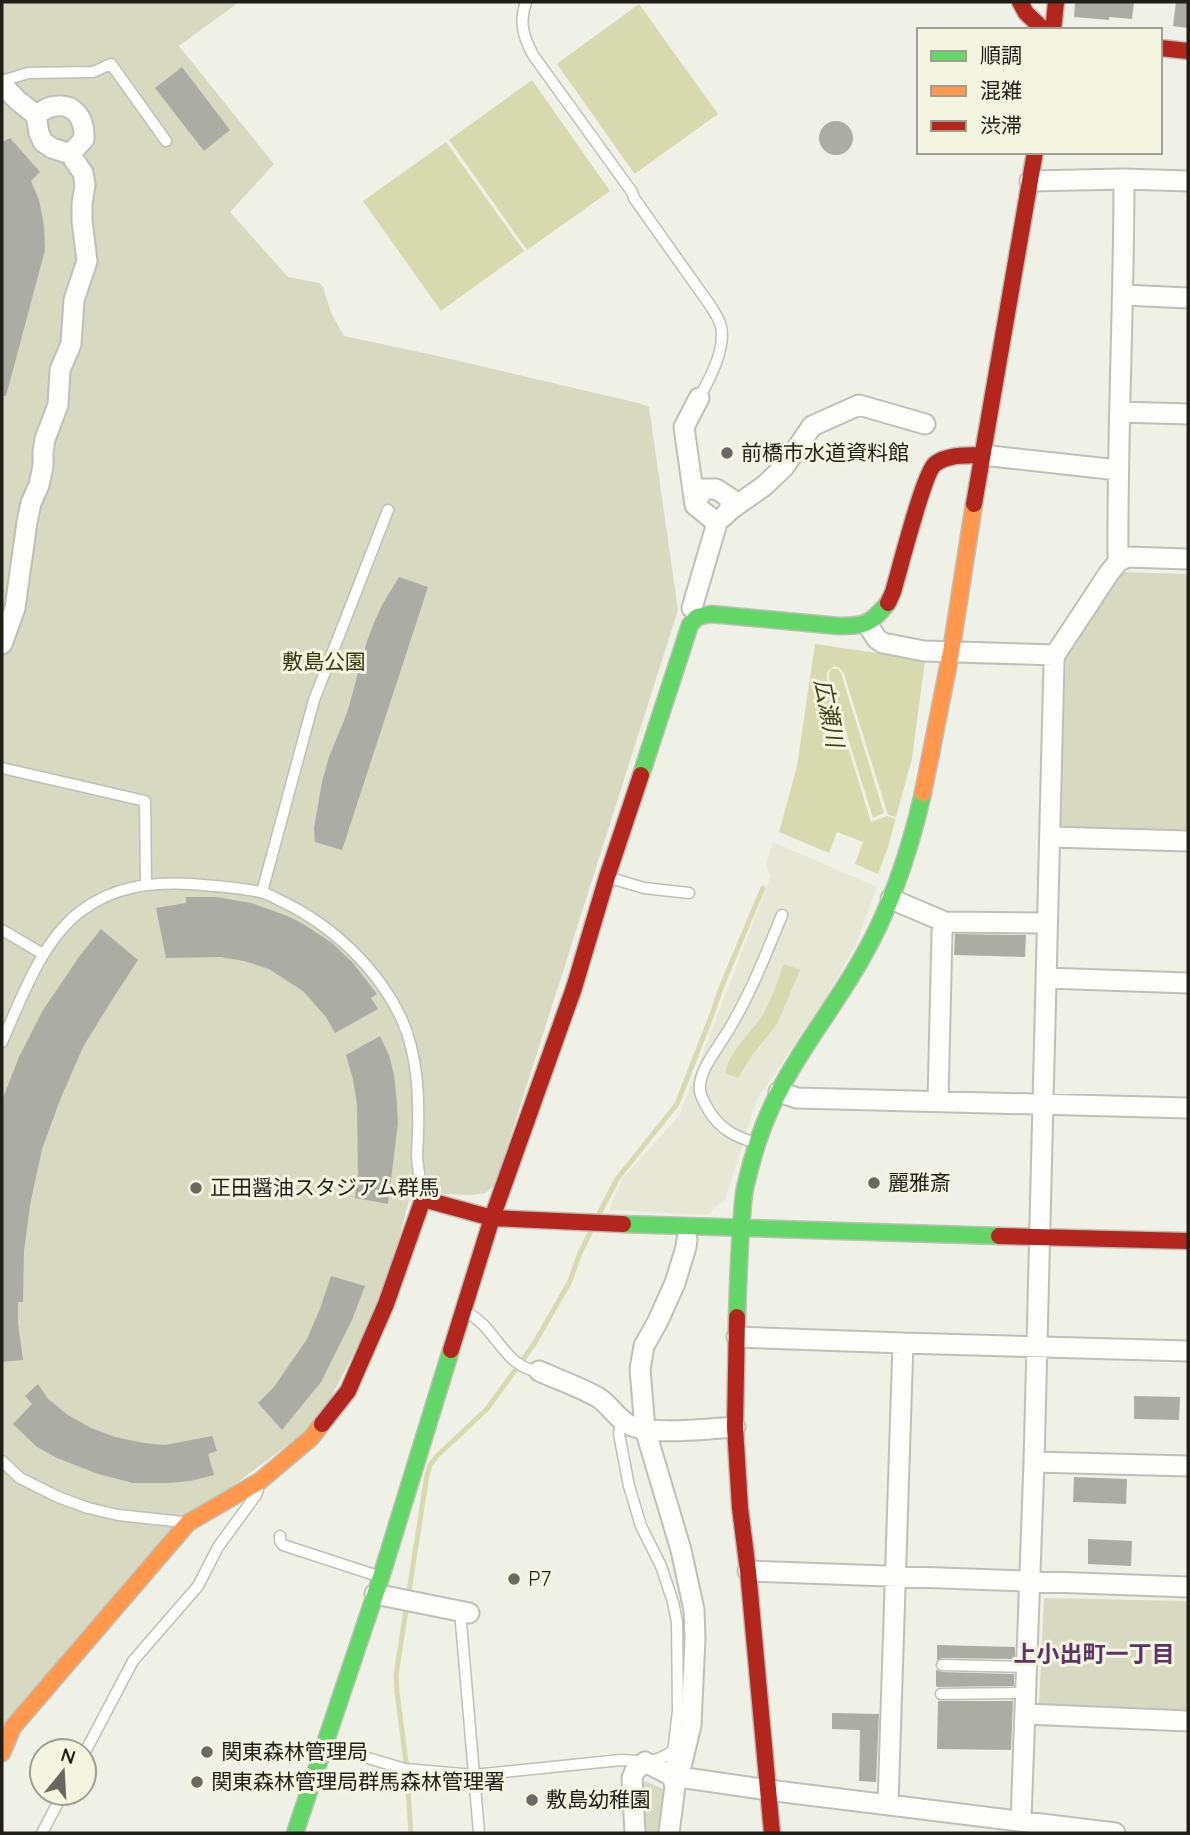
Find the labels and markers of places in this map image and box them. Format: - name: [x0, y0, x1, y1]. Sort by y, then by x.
- place label: 前橋市水道資料館: [741, 439, 909, 465]
- marker: 前橋市水道資料館: [719, 445, 735, 461]
- place label: 麗雅斎: [888, 1169, 951, 1195]
- place label: 正田醤油スタジアム群馬: [210, 1174, 440, 1200]
- marker: 麗雅斎: [866, 1175, 882, 1191]
- marker: 正田醤油スタジアム群馬: [188, 1180, 204, 1196]
- place label: P7: [528, 1565, 552, 1591]
- marker: P7: [506, 1571, 522, 1587]
- place label: 関東森林管理局: [221, 1738, 368, 1764]
- marker: 関東森林管理局: [199, 1744, 215, 1760]
- place label: 関東森林管理局群馬森林管理署: [211, 1768, 505, 1794]
- marker: 関東森林管理局群馬森林管理署: [189, 1774, 205, 1790]
- place label: 敷島幼稚園: [546, 1786, 651, 1812]
- marker: 敷島幼稚園: [524, 1792, 540, 1808]

